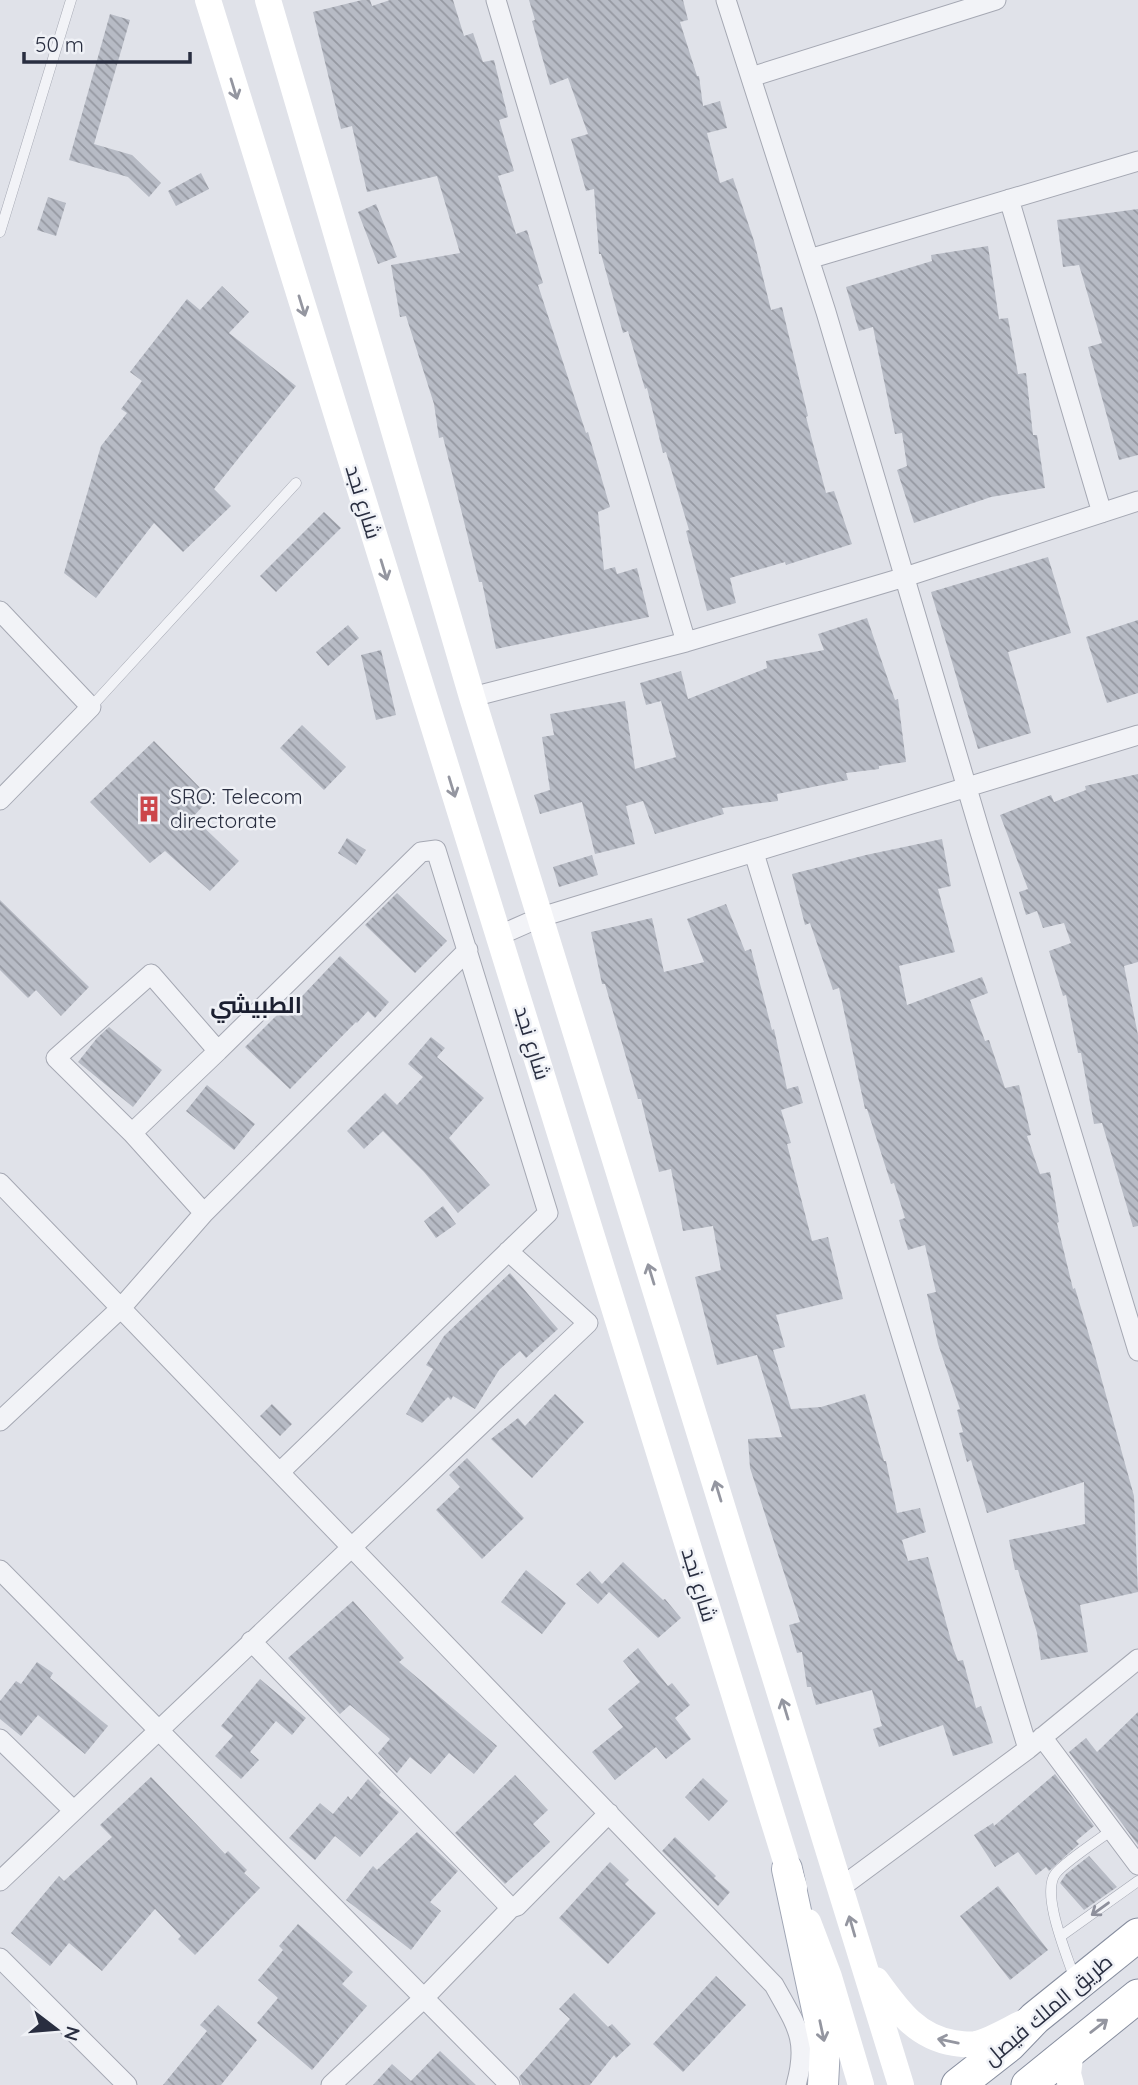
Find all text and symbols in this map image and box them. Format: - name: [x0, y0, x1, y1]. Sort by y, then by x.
- scale bar: [24, 21, 191, 65]
- text: 50 m: [35, 31, 84, 57]
- one-way arrow: [229, 77, 242, 99]
- one-way arrow: [296, 295, 309, 317]
- street label: شارع نجد: [339, 462, 387, 542]
- one-way arrow: [379, 559, 392, 581]
- one-way arrow: [447, 776, 459, 798]
- place label: SRO: Telecom directorate: [170, 783, 303, 833]
- building icon: SRO: Telecom directorate: [134, 794, 164, 824]
- district label: الطبيشي: [210, 990, 302, 1023]
- street label: شارع نجد: [508, 1003, 556, 1083]
- one-way arrow: [644, 1263, 657, 1285]
- one-way arrow: [711, 1481, 724, 1503]
- street label: شارع نجد: [675, 1545, 723, 1625]
- one-way arrow: [778, 1698, 791, 1720]
- one-way arrow: [1091, 1902, 1110, 1916]
- one-way arrow: [844, 1916, 857, 1938]
- street label: طريق الملك فيصل: [978, 1948, 1118, 2071]
- north arrow: [21, 1994, 91, 2064]
- one-way arrow: [815, 2019, 829, 2042]
- one-way arrow: [1090, 2019, 1108, 2034]
- text: N: [59, 2024, 86, 2044]
- one-way arrow: [937, 2034, 960, 2048]

